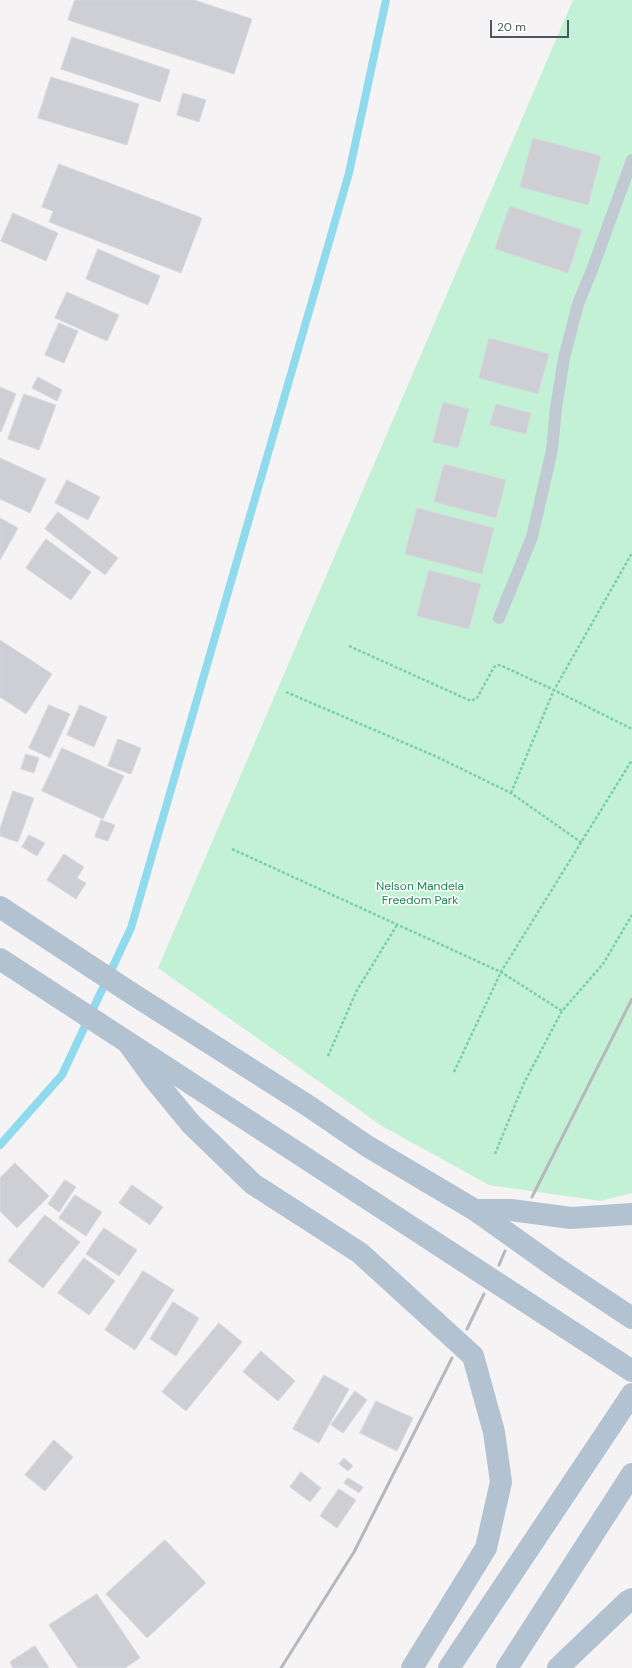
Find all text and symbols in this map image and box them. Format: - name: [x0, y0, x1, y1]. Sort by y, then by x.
- scale bar: [492, 12, 571, 38]
- text: 20 m: [497, 19, 526, 35]
- park label: Nelson Mandela Freedom Park: [376, 880, 464, 908]

